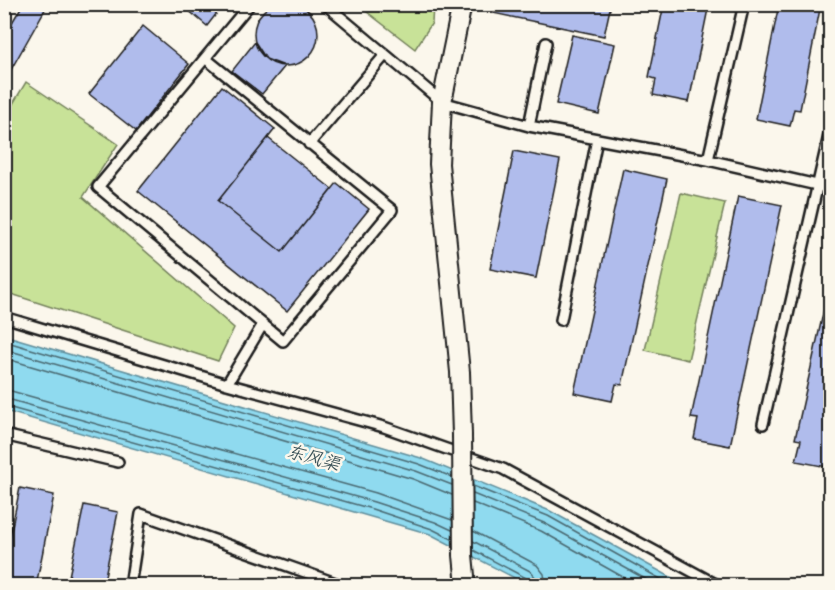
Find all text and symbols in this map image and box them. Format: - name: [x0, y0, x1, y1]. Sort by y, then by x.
- water label: 东风渠: [283, 438, 345, 481]

